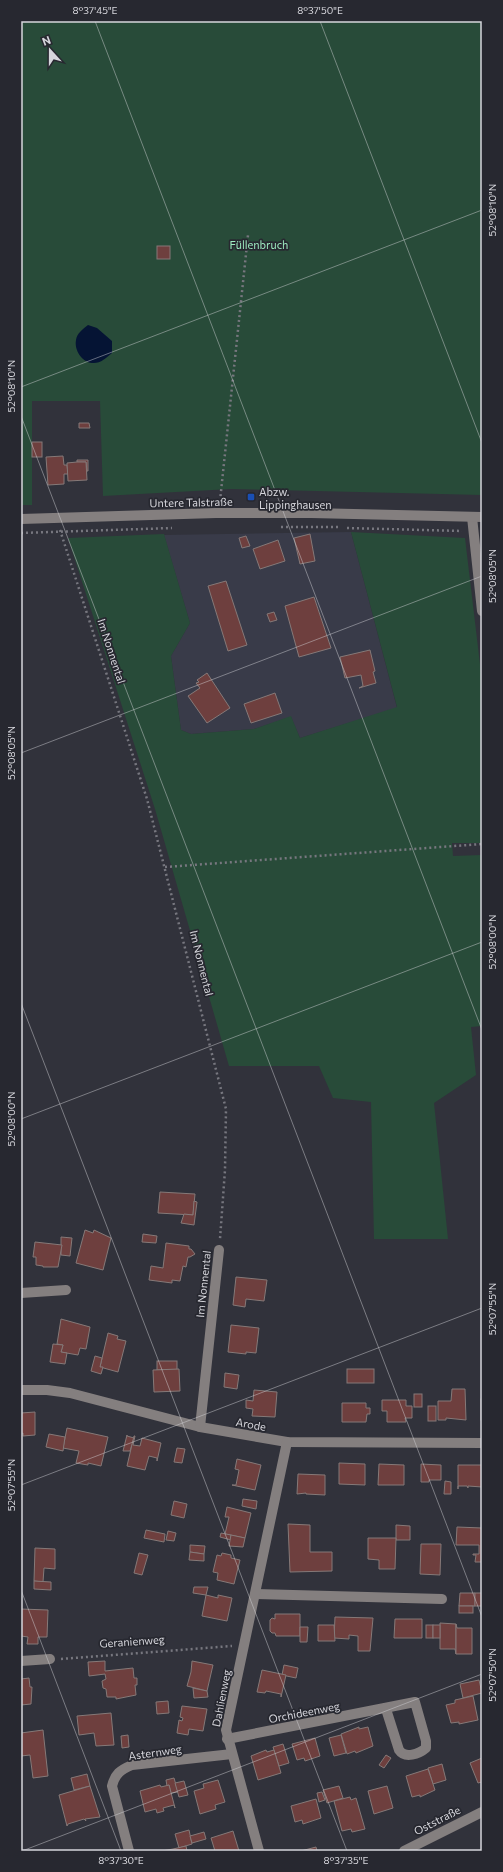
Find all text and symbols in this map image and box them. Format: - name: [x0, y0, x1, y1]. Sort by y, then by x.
- text: 8°37'45"E: [72, 4, 118, 16]
- text: 8°37'50"E: [297, 4, 343, 16]
- north arrow: [30, 30, 70, 70]
- text: N: [40, 33, 52, 48]
- text: 52°08'10"N: [486, 184, 498, 236]
- park label: Füllenbruch: [230, 238, 288, 251]
- text: 52°08'10"N: [5, 360, 17, 412]
- place label: Abzw. Lippinghausen: [259, 485, 332, 511]
- marker: Abzw. Lippinghausen: [246, 492, 256, 502]
- street label: Untere Talstraße: [149, 495, 233, 509]
- text: 52°08'05"N: [486, 549, 498, 603]
- street label: Im Nonnental: [95, 617, 129, 685]
- text: 52°08'05"N: [5, 726, 17, 780]
- text: 52°08'00"N: [486, 915, 498, 970]
- street label: Im Nonnental: [188, 929, 216, 997]
- text: 52°08'00"N: [5, 1092, 17, 1147]
- street label: Im Nonnental: [193, 1250, 213, 1318]
- text: 52°07'55"N: [486, 1283, 498, 1335]
- street label: Arode: [235, 1415, 267, 1433]
- text: 52°07'55"N: [5, 1459, 17, 1511]
- street label: Geranienweg: [99, 1632, 165, 1650]
- text: 52°07'50"N: [486, 1648, 498, 1702]
- street label: Dahlienweg: [209, 1668, 233, 1728]
- street label: Orchideenweg: [267, 1699, 341, 1725]
- street label: Asternweg: [127, 1742, 183, 1762]
- street label: Oststraße: [412, 1803, 463, 1837]
- text: 8°37'30"E: [98, 1854, 144, 1866]
- text: 8°37'35"E: [324, 1854, 368, 1866]

